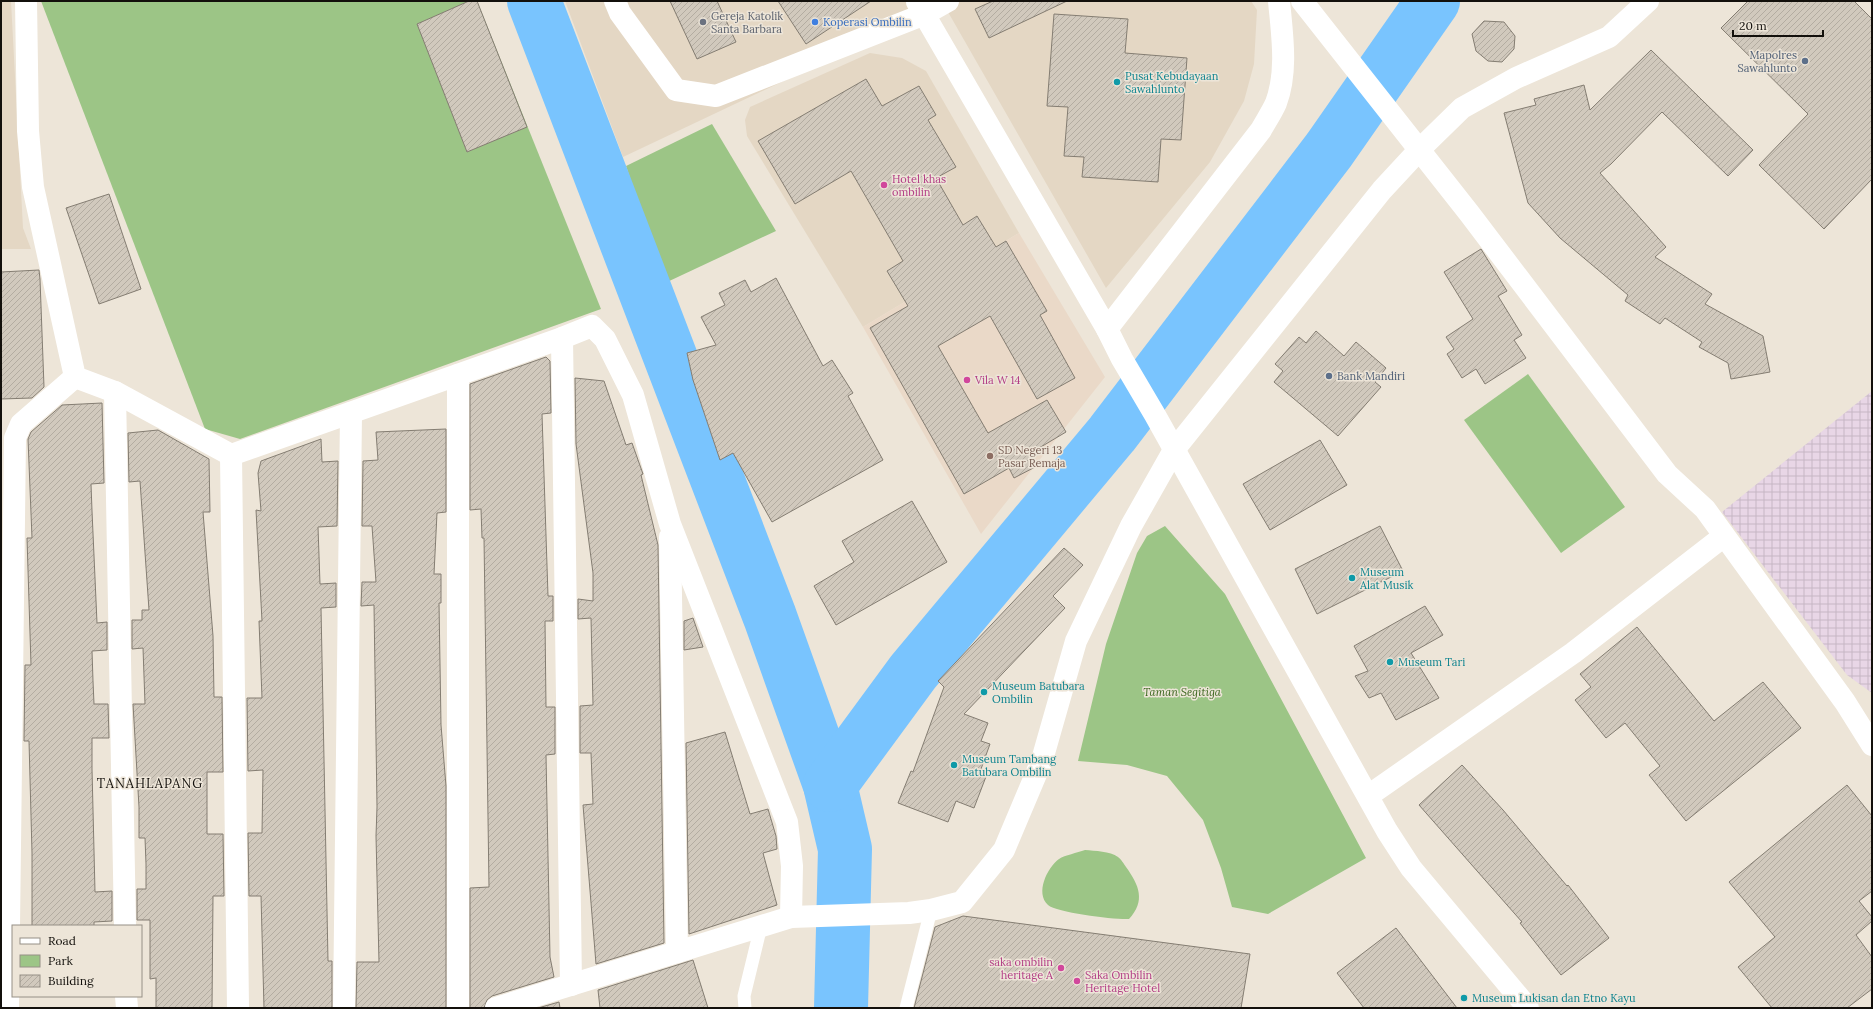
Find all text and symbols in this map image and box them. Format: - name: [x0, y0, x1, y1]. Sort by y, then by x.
- place label: Gereja Katolik Santa Barbara: [711, 9, 783, 36]
- scale bar: [1733, 12, 1823, 38]
- place label: Koperasi Ombilin: [823, 15, 912, 29]
- marker: Gereja Katolik Santa Barbara: [698, 17, 708, 27]
- marker: Koperasi Ombilin: [810, 17, 820, 27]
- text: 20 m: [1739, 18, 1767, 33]
- place label: Mapolres Sawahlunto: [1737, 48, 1797, 75]
- marker: Mapolres Sawahlunto: [1800, 56, 1810, 66]
- place label: Pusat Kebudayaan Sawahlunto: [1125, 69, 1219, 96]
- marker: Pusat Kebudayaan Sawahlunto: [1112, 77, 1122, 87]
- place label: Hotel khas ombilin: [892, 172, 946, 199]
- marker: Hotel khas ombilin: [879, 180, 889, 190]
- place label: Bank Mandiri: [1337, 369, 1405, 383]
- marker: Bank Mandiri: [1324, 371, 1334, 381]
- place label: Vila W 14: [974, 373, 1021, 387]
- marker: Vila W 14: [962, 375, 972, 385]
- place label: SD Negeri 13 Pasar Remaja: [998, 443, 1066, 470]
- marker: SD Negeri 13 Pasar Remaja: [985, 451, 995, 461]
- place label: Museum Alat Musik: [1359, 565, 1413, 592]
- marker: Museum Alat Musik: [1347, 573, 1357, 583]
- place label: Museum Tari: [1398, 655, 1465, 669]
- marker: Museum Tari: [1385, 657, 1395, 667]
- place label: Museum Batubara Ombilin: [992, 679, 1085, 706]
- park label: Taman Segitiga: [1143, 685, 1222, 699]
- marker: Museum Batubara Ombilin: [979, 687, 989, 697]
- place label: Museum Tambang Batubara Ombilin: [962, 752, 1057, 779]
- marker: Museum Tambang Batubara Ombilin: [949, 760, 959, 770]
- district label: TANAHLAPANG: [97, 775, 203, 792]
- legend: [12, 925, 142, 997]
- text: Road: [48, 933, 76, 948]
- text: Park: [48, 953, 74, 968]
- place label: saka ombilin heritage A: [989, 955, 1054, 982]
- marker: saka ombilin heritage A: [1056, 963, 1066, 973]
- place label: Saka Ombilin Heritage Hotel: [1085, 968, 1160, 995]
- text: Building: [48, 973, 94, 988]
- marker: Saka Ombilin Heritage Hotel: [1072, 976, 1082, 986]
- place label: Museum Lukisan dan Etno Kayu: [1472, 991, 1636, 1005]
- marker: Museum Lukisan dan Etno Kayu: [1459, 993, 1469, 1003]

